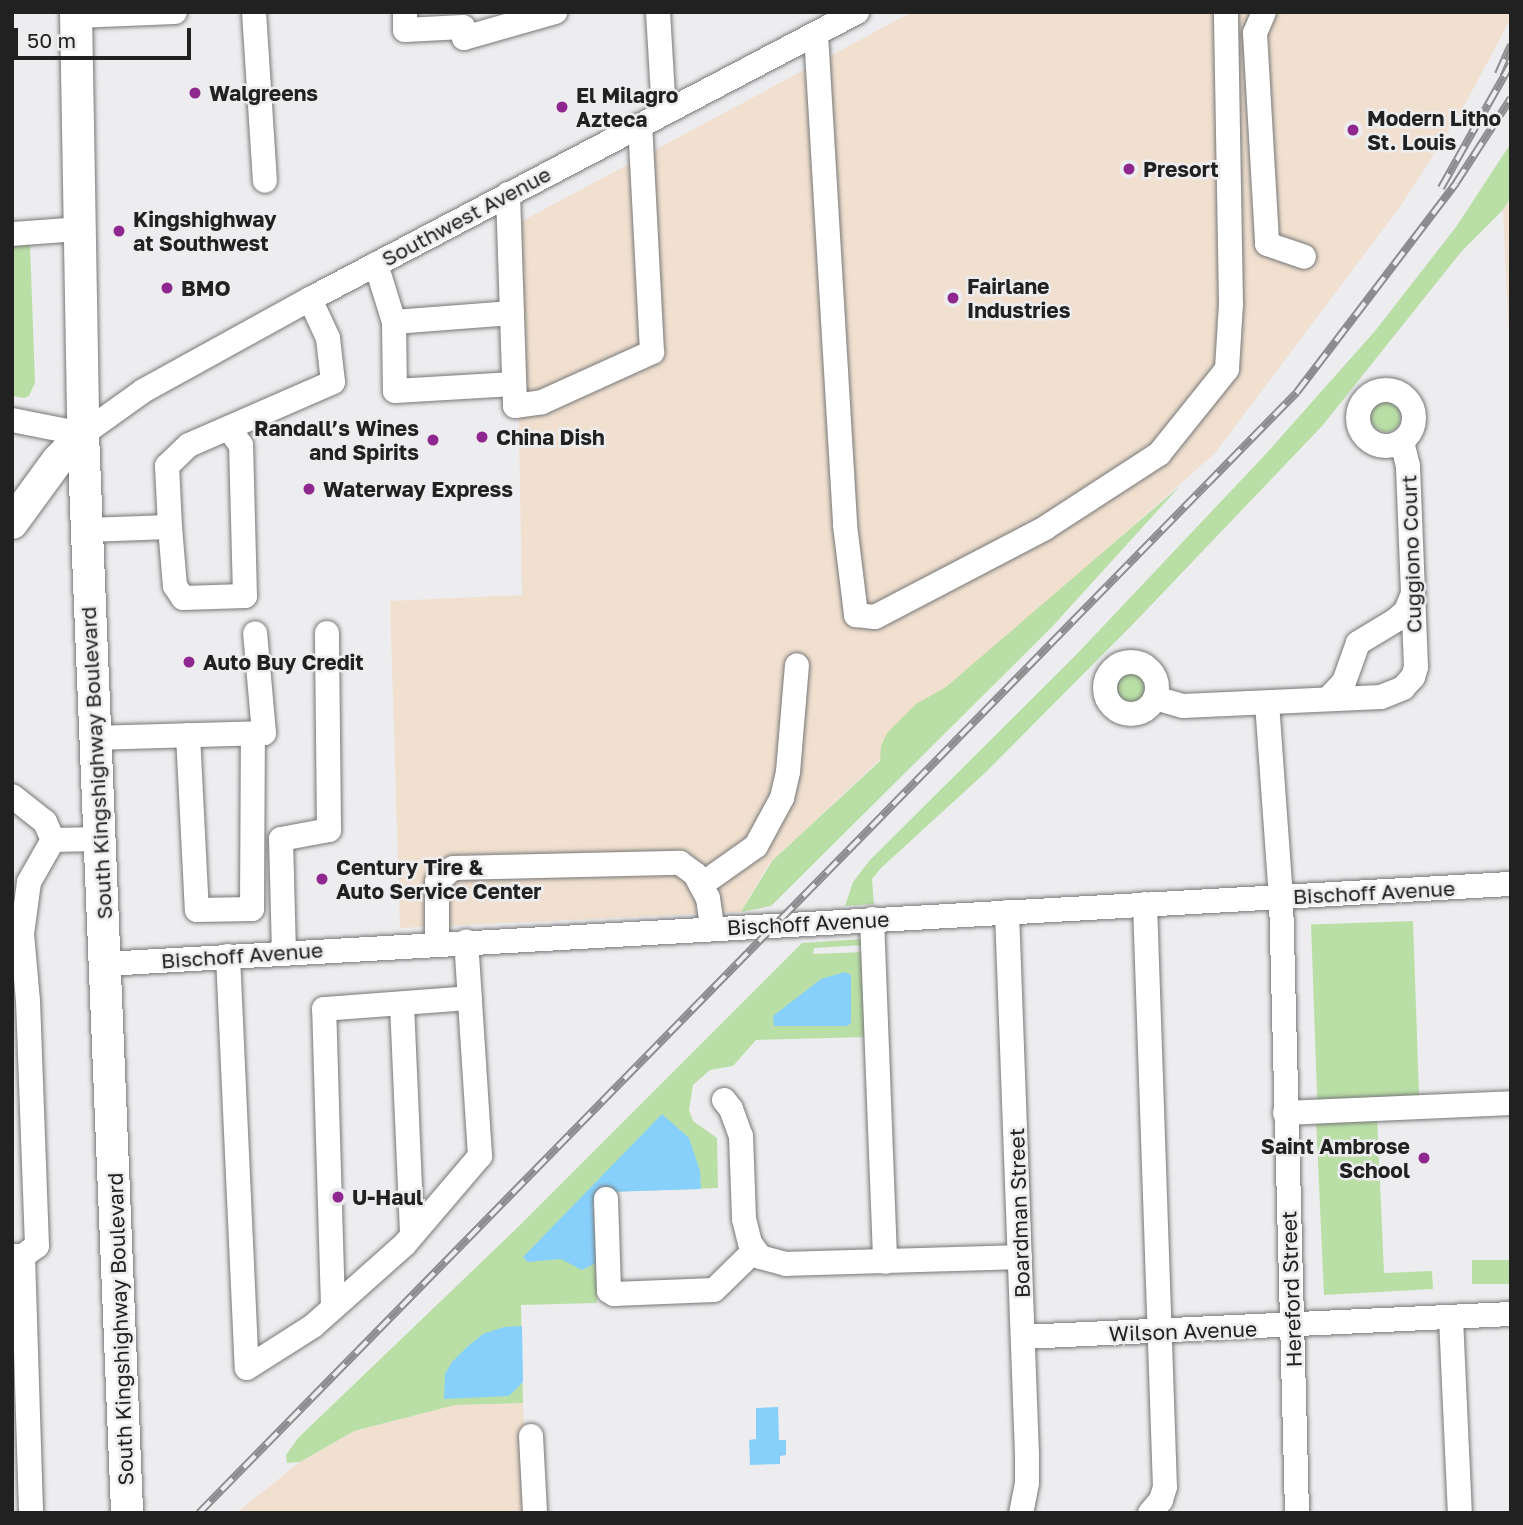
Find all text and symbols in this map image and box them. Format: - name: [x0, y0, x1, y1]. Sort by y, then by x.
- scale bar: [18, 14, 194, 58]
- text: 50 m: [27, 27, 76, 53]
- place label: Walgreens: [209, 80, 318, 106]
- place label: El Milagro Azteca: [576, 82, 678, 132]
- marker: Walgreens: [187, 85, 203, 101]
- marker: El Milagro Azteca: [554, 99, 570, 115]
- place label: Modern Litho St. Louis: [1367, 105, 1501, 155]
- marker: Modern Litho St. Louis: [1345, 122, 1361, 138]
- place label: Presort: [1143, 156, 1219, 182]
- street label: Southwest Avenue: [377, 161, 555, 271]
- marker: Presort: [1121, 161, 1137, 177]
- place label: Kingshighway at Southwest: [133, 206, 277, 256]
- marker: Kingshighway at Southwest: [111, 223, 127, 239]
- place label: Fairlane Industries: [967, 273, 1070, 323]
- place label: BMO: [181, 275, 231, 301]
- marker: BMO: [159, 280, 175, 296]
- marker: Fairlane Industries: [945, 290, 961, 306]
- place label: Randall’s Wines and Spirits: [254, 415, 419, 465]
- place label: China Dish: [496, 424, 605, 450]
- marker: China Dish: [474, 429, 490, 445]
- marker: Randall’s Wines and Spirits: [425, 432, 441, 448]
- street label: Cuggiono Court: [1396, 474, 1426, 634]
- place label: Waterway Express: [323, 476, 513, 502]
- marker: Waterway Express: [301, 481, 317, 497]
- street label: South Kingshighway Boulevard: [75, 606, 117, 920]
- place label: Auto Buy Credit: [203, 649, 364, 675]
- marker: Auto Buy Credit: [181, 654, 197, 670]
- place label: Century Tire & Auto Service Center: [336, 854, 542, 904]
- marker: Century Tire & Auto Service Center: [314, 871, 330, 887]
- street label: Bischoff Avenue: [1292, 875, 1456, 909]
- street label: Bischoff Avenue: [726, 906, 890, 940]
- street label: Bischoff Avenue: [160, 937, 324, 973]
- street label: Boardman Street: [1003, 1128, 1035, 1298]
- place label: Saint Ambrose School: [1261, 1133, 1410, 1183]
- marker: Saint Ambrose School: [1416, 1150, 1432, 1166]
- street label: South Kingshighway Boulevard: [102, 1172, 138, 1486]
- place label: U-Haul: [352, 1184, 423, 1210]
- marker: U-Haul: [330, 1189, 346, 1205]
- street label: Hereford Street: [1276, 1210, 1306, 1368]
- street label: Wilson Avenue: [1108, 1316, 1258, 1346]

